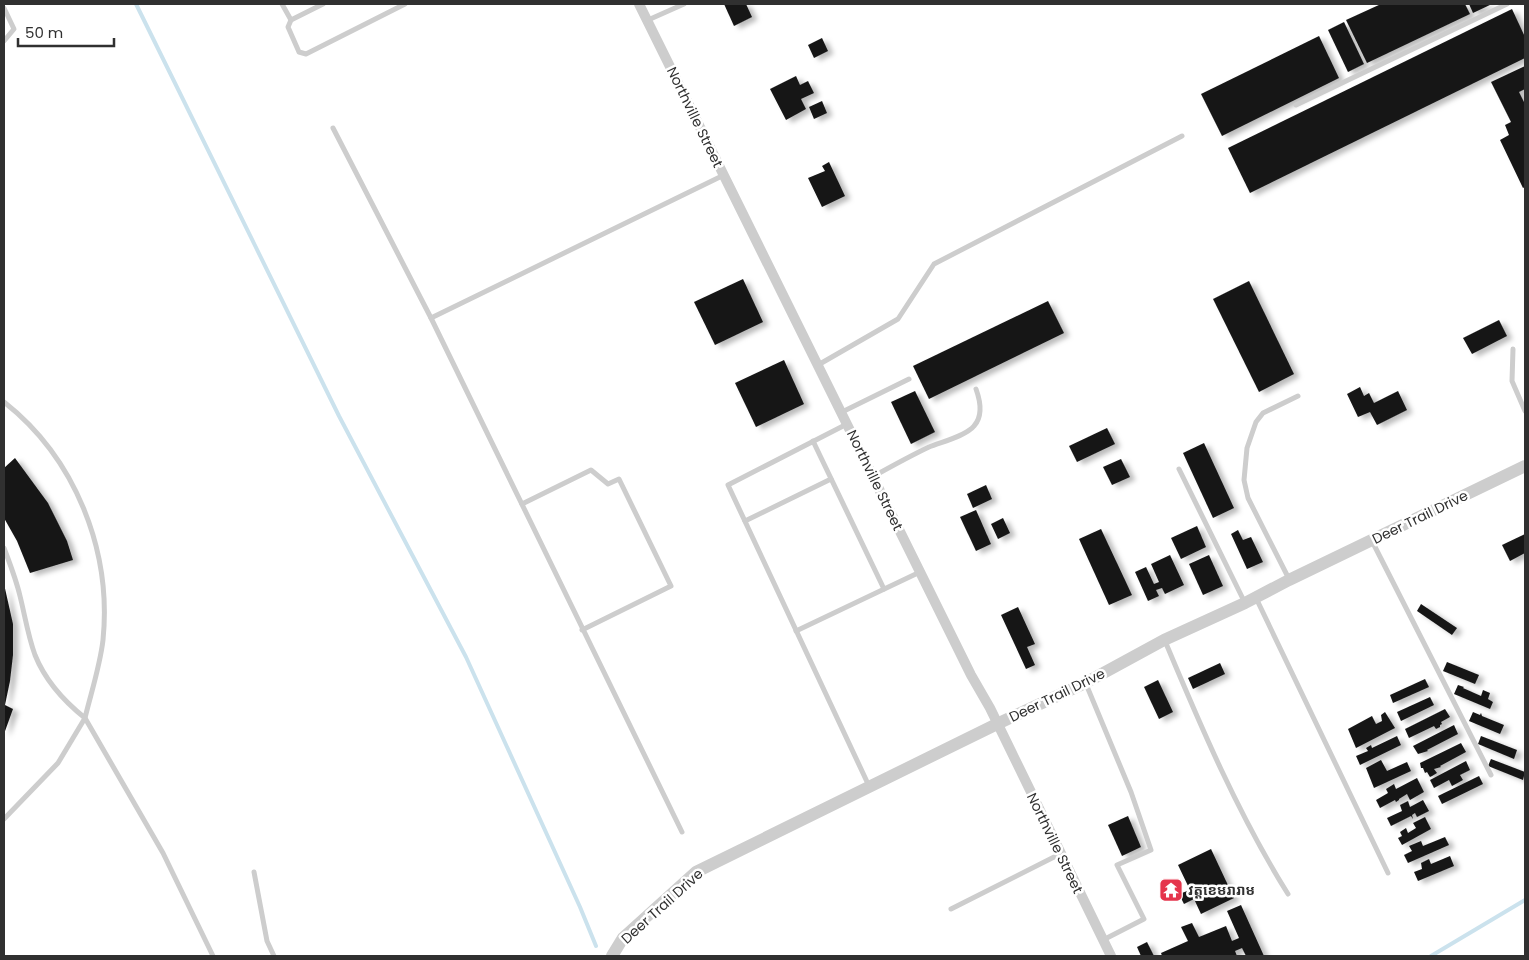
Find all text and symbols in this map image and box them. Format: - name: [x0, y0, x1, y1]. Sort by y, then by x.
- scale bar: [18, 15, 114, 47]
- text: 50 m: [25, 22, 63, 43]
- street label: Northville Street: [662, 63, 728, 171]
- street label: Northville Street: [842, 426, 908, 534]
- street label: Deer Trail Drive: [1369, 485, 1471, 549]
- street label: Deer Trail Drive: [1006, 663, 1108, 727]
- street label: Northville Street: [1022, 789, 1088, 897]
- street label: Deer Trail Drive: [617, 863, 708, 948]
- temple icon: វត្តខេមរារាម: [1158, 877, 1184, 903]
- place label: វត្តខេមរារាម: [1188, 880, 1255, 900]

